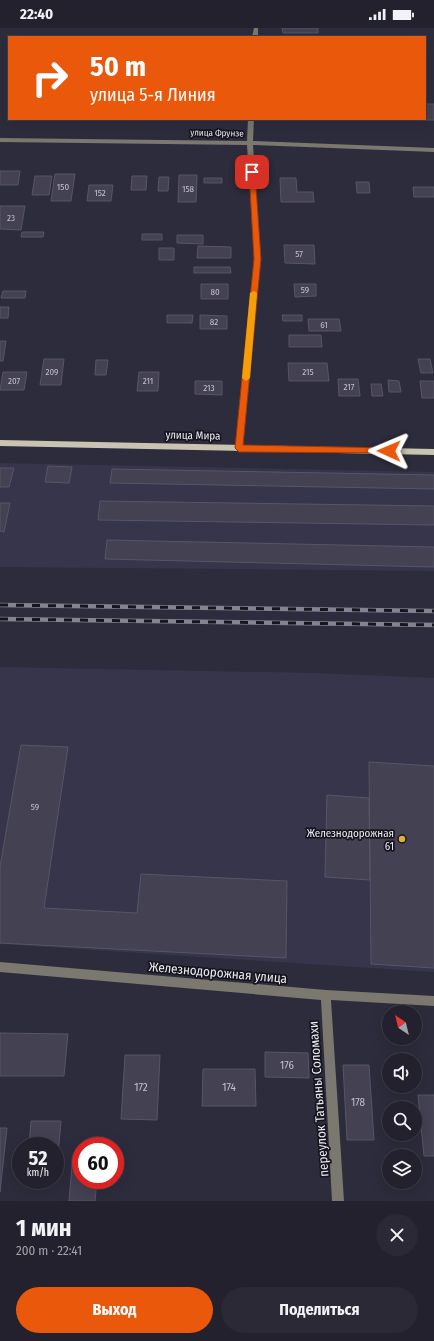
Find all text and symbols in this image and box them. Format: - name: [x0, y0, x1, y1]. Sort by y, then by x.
- text: 22:40: [20, 5, 53, 23]
- text: 50 m: [90, 50, 146, 83]
- icon: right: [24, 52, 76, 104]
- text: улица 5-я Линия: [90, 84, 216, 106]
- street label: улица Фрунзе: [190, 128, 244, 138]
- pin: [235, 155, 269, 189]
- icon: arrive: [241, 161, 263, 183]
- house number: 150: [57, 182, 69, 192]
- house number: 158: [182, 184, 195, 194]
- house number: 152: [94, 188, 106, 198]
- house number: 23: [7, 213, 15, 223]
- house number: 57: [295, 249, 303, 259]
- house number: 59: [301, 285, 309, 295]
- house number: 80: [210, 287, 220, 297]
- house number: 82: [210, 317, 218, 327]
- house number: 61: [320, 320, 328, 330]
- house number: 209: [46, 367, 58, 377]
- house number: 215: [302, 367, 314, 377]
- house number: 207: [8, 376, 20, 386]
- house number: 211: [143, 376, 153, 386]
- house number: 217: [344, 382, 355, 392]
- house number: 213: [203, 383, 215, 393]
- street label: улица Мира: [165, 429, 221, 442]
- position arrow: [368, 430, 410, 472]
- house number: 59: [31, 802, 39, 812]
- place label: Железнодорожная 61: [307, 827, 394, 853]
- marker: Железнодорожная 61: [397, 834, 407, 844]
- street label: Железнодорожная улица: [148, 959, 288, 986]
- north arrow: [382, 1005, 422, 1045]
- map controls: [382, 1005, 422, 1189]
- street label: переулок Татьяны Соломахи: [306, 1020, 331, 1177]
- button: sound: [382, 1053, 422, 1093]
- house number: 176: [280, 1059, 295, 1072]
- house number: 172: [134, 1081, 148, 1094]
- house number: 174: [222, 1081, 237, 1094]
- house number: 178: [351, 1096, 366, 1109]
- button: search: [382, 1101, 422, 1141]
- speed limit sign: 60: [72, 1137, 124, 1189]
- text: 52: [29, 1146, 47, 1170]
- button: layers: [382, 1149, 422, 1189]
- text: km/h: [27, 1167, 49, 1179]
- text: 1 мин: [16, 1214, 71, 1242]
- button: close: [376, 1214, 418, 1256]
- text: 200 m · 22:41: [16, 1243, 82, 1258]
- button: Выход: [16, 1287, 213, 1333]
- button: Поделиться: [221, 1287, 418, 1333]

